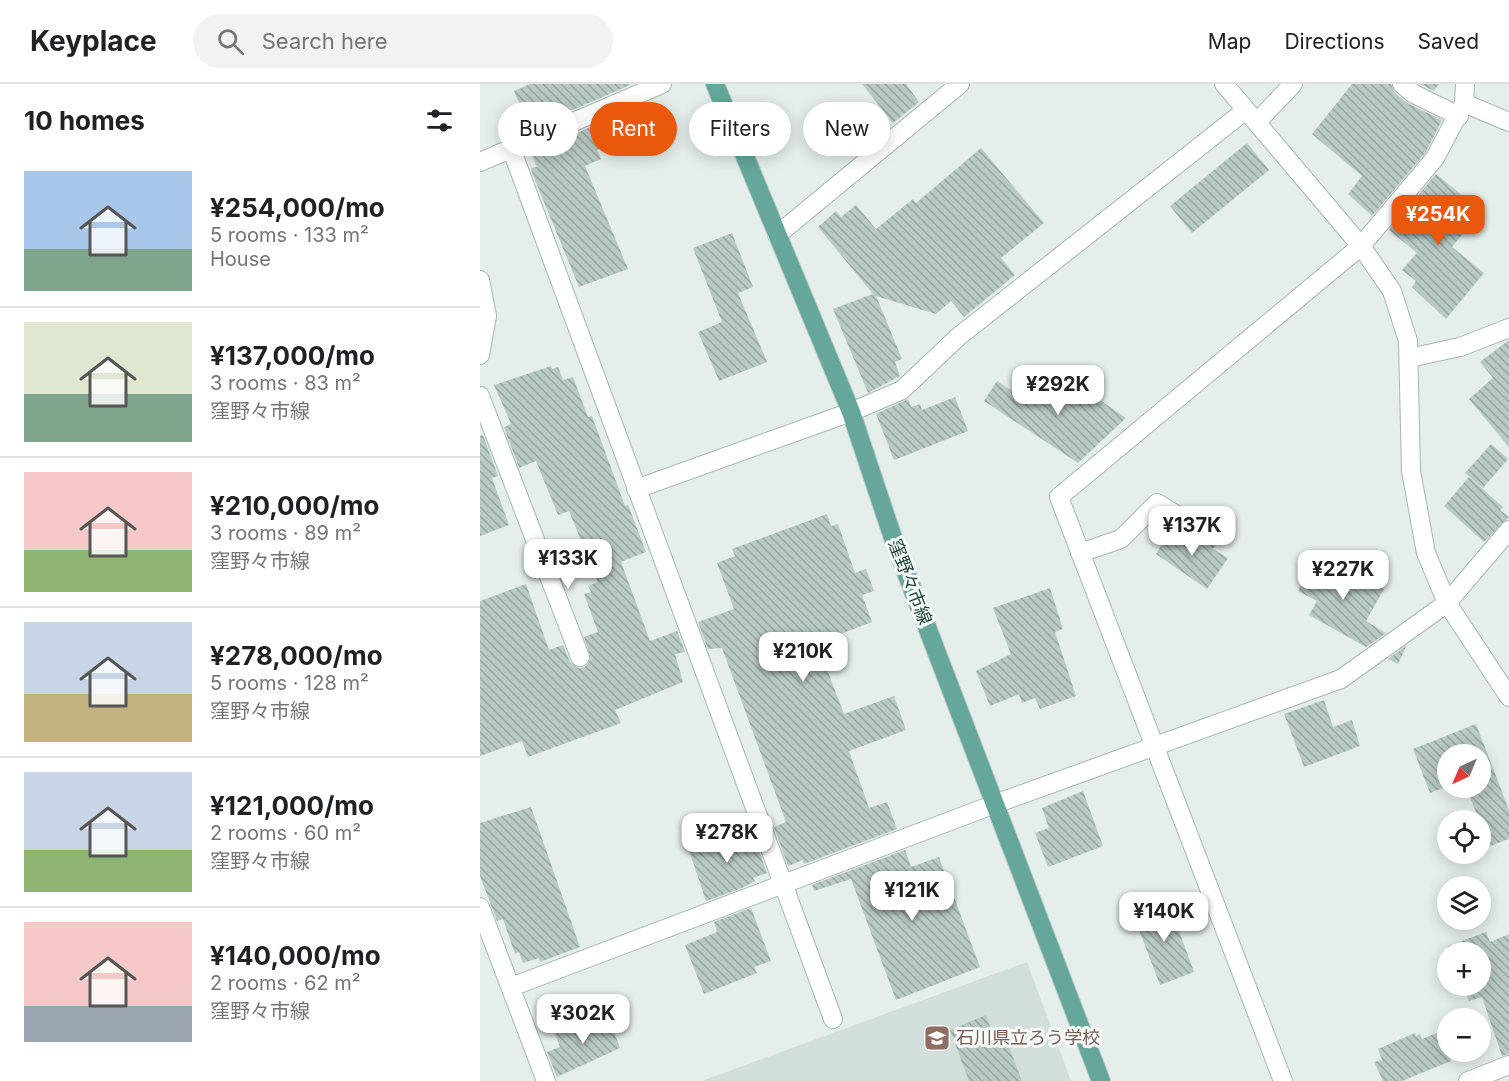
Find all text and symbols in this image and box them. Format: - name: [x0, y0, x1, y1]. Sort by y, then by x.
- search box: [193, 14, 613, 68]
- text: Keyplace: [30, 24, 157, 58]
- icon: search: [214, 25, 247, 58]
- text: Search here: [262, 28, 388, 54]
- text: Map: [1208, 29, 1251, 54]
- text: Directions: [1284, 29, 1385, 54]
- text: Saved: [1418, 29, 1479, 54]
- chip: Buy: [498, 102, 578, 156]
- chip: Rent: [590, 102, 677, 156]
- chip: Filters: [689, 102, 791, 156]
- chip: New: [803, 102, 890, 156]
- icon: filters: [423, 104, 456, 137]
- text: 10 homes: [24, 105, 145, 136]
- text: ¥254,000/mo: [210, 192, 385, 223]
- icon: home: [72, 195, 144, 267]
- pin: ¥254K: [1396, 195, 1480, 246]
- text: ¥254K: [1406, 202, 1470, 226]
- text: 5 rooms · 133 m²: [210, 223, 369, 247]
- text: House: [210, 247, 271, 271]
- text: ¥137,000/mo: [210, 340, 375, 371]
- icon: home: [72, 346, 144, 418]
- pin: ¥292K: [1016, 365, 1100, 416]
- text: 3 rooms · 83 m²: [210, 371, 361, 395]
- text: ¥292K: [1026, 372, 1090, 396]
- text: 窪野々市線: [210, 399, 310, 423]
- text: ¥210,000/mo: [210, 490, 379, 521]
- icon: home: [72, 496, 144, 568]
- pin: ¥137K: [1150, 506, 1234, 557]
- text: ¥137K: [1163, 513, 1221, 537]
- text: 3 rooms · 89 m²: [210, 521, 361, 545]
- street label: 窪野々市線: [885, 536, 936, 628]
- pin: ¥133K: [526, 539, 610, 590]
- text: ¥133K: [538, 546, 598, 570]
- text: 窪野々市線: [210, 549, 310, 573]
- pin: ¥227K: [1301, 550, 1385, 601]
- text: ¥227K: [1312, 557, 1374, 581]
- pin: ¥210K: [761, 632, 845, 683]
- text: ¥210K: [773, 639, 833, 663]
- text: ¥278,000/mo: [210, 640, 383, 671]
- icon: home: [72, 646, 144, 718]
- text: 5 rooms · 128 m²: [210, 671, 369, 695]
- text: 窪野々市線: [210, 699, 310, 723]
- north arrow: [1437, 744, 1491, 798]
- map controls: [1437, 744, 1491, 1062]
- text: ¥121,000/mo: [210, 790, 374, 821]
- icon: home: [72, 796, 144, 868]
- button: locate: [1437, 810, 1491, 864]
- pin: ¥278K: [685, 813, 769, 864]
- text: ¥278K: [696, 820, 758, 844]
- text: 2 rooms · 60 m²: [210, 821, 361, 845]
- text: 窪野々市線: [210, 849, 310, 873]
- pin: ¥121K: [870, 871, 954, 922]
- button: layers: [1437, 876, 1491, 930]
- text: ¥121K: [884, 878, 940, 902]
- pin: ¥140K: [1122, 892, 1206, 943]
- text: ¥140K: [1133, 899, 1195, 923]
- text: ¥140,000/mo: [210, 940, 381, 971]
- button: +: [1437, 942, 1491, 996]
- icon: home: [72, 946, 144, 1018]
- text: 2 rooms · 62 m²: [210, 971, 361, 995]
- pin: ¥302K: [541, 994, 625, 1045]
- text: 窪野々市線: [210, 999, 310, 1023]
- text: ¥302K: [551, 1001, 615, 1025]
- button: −: [1437, 1008, 1491, 1062]
- school or university icon: 石川県立ろう学校: [922, 1023, 952, 1053]
- place label: 石川県立ろう学校: [956, 1027, 1100, 1048]

